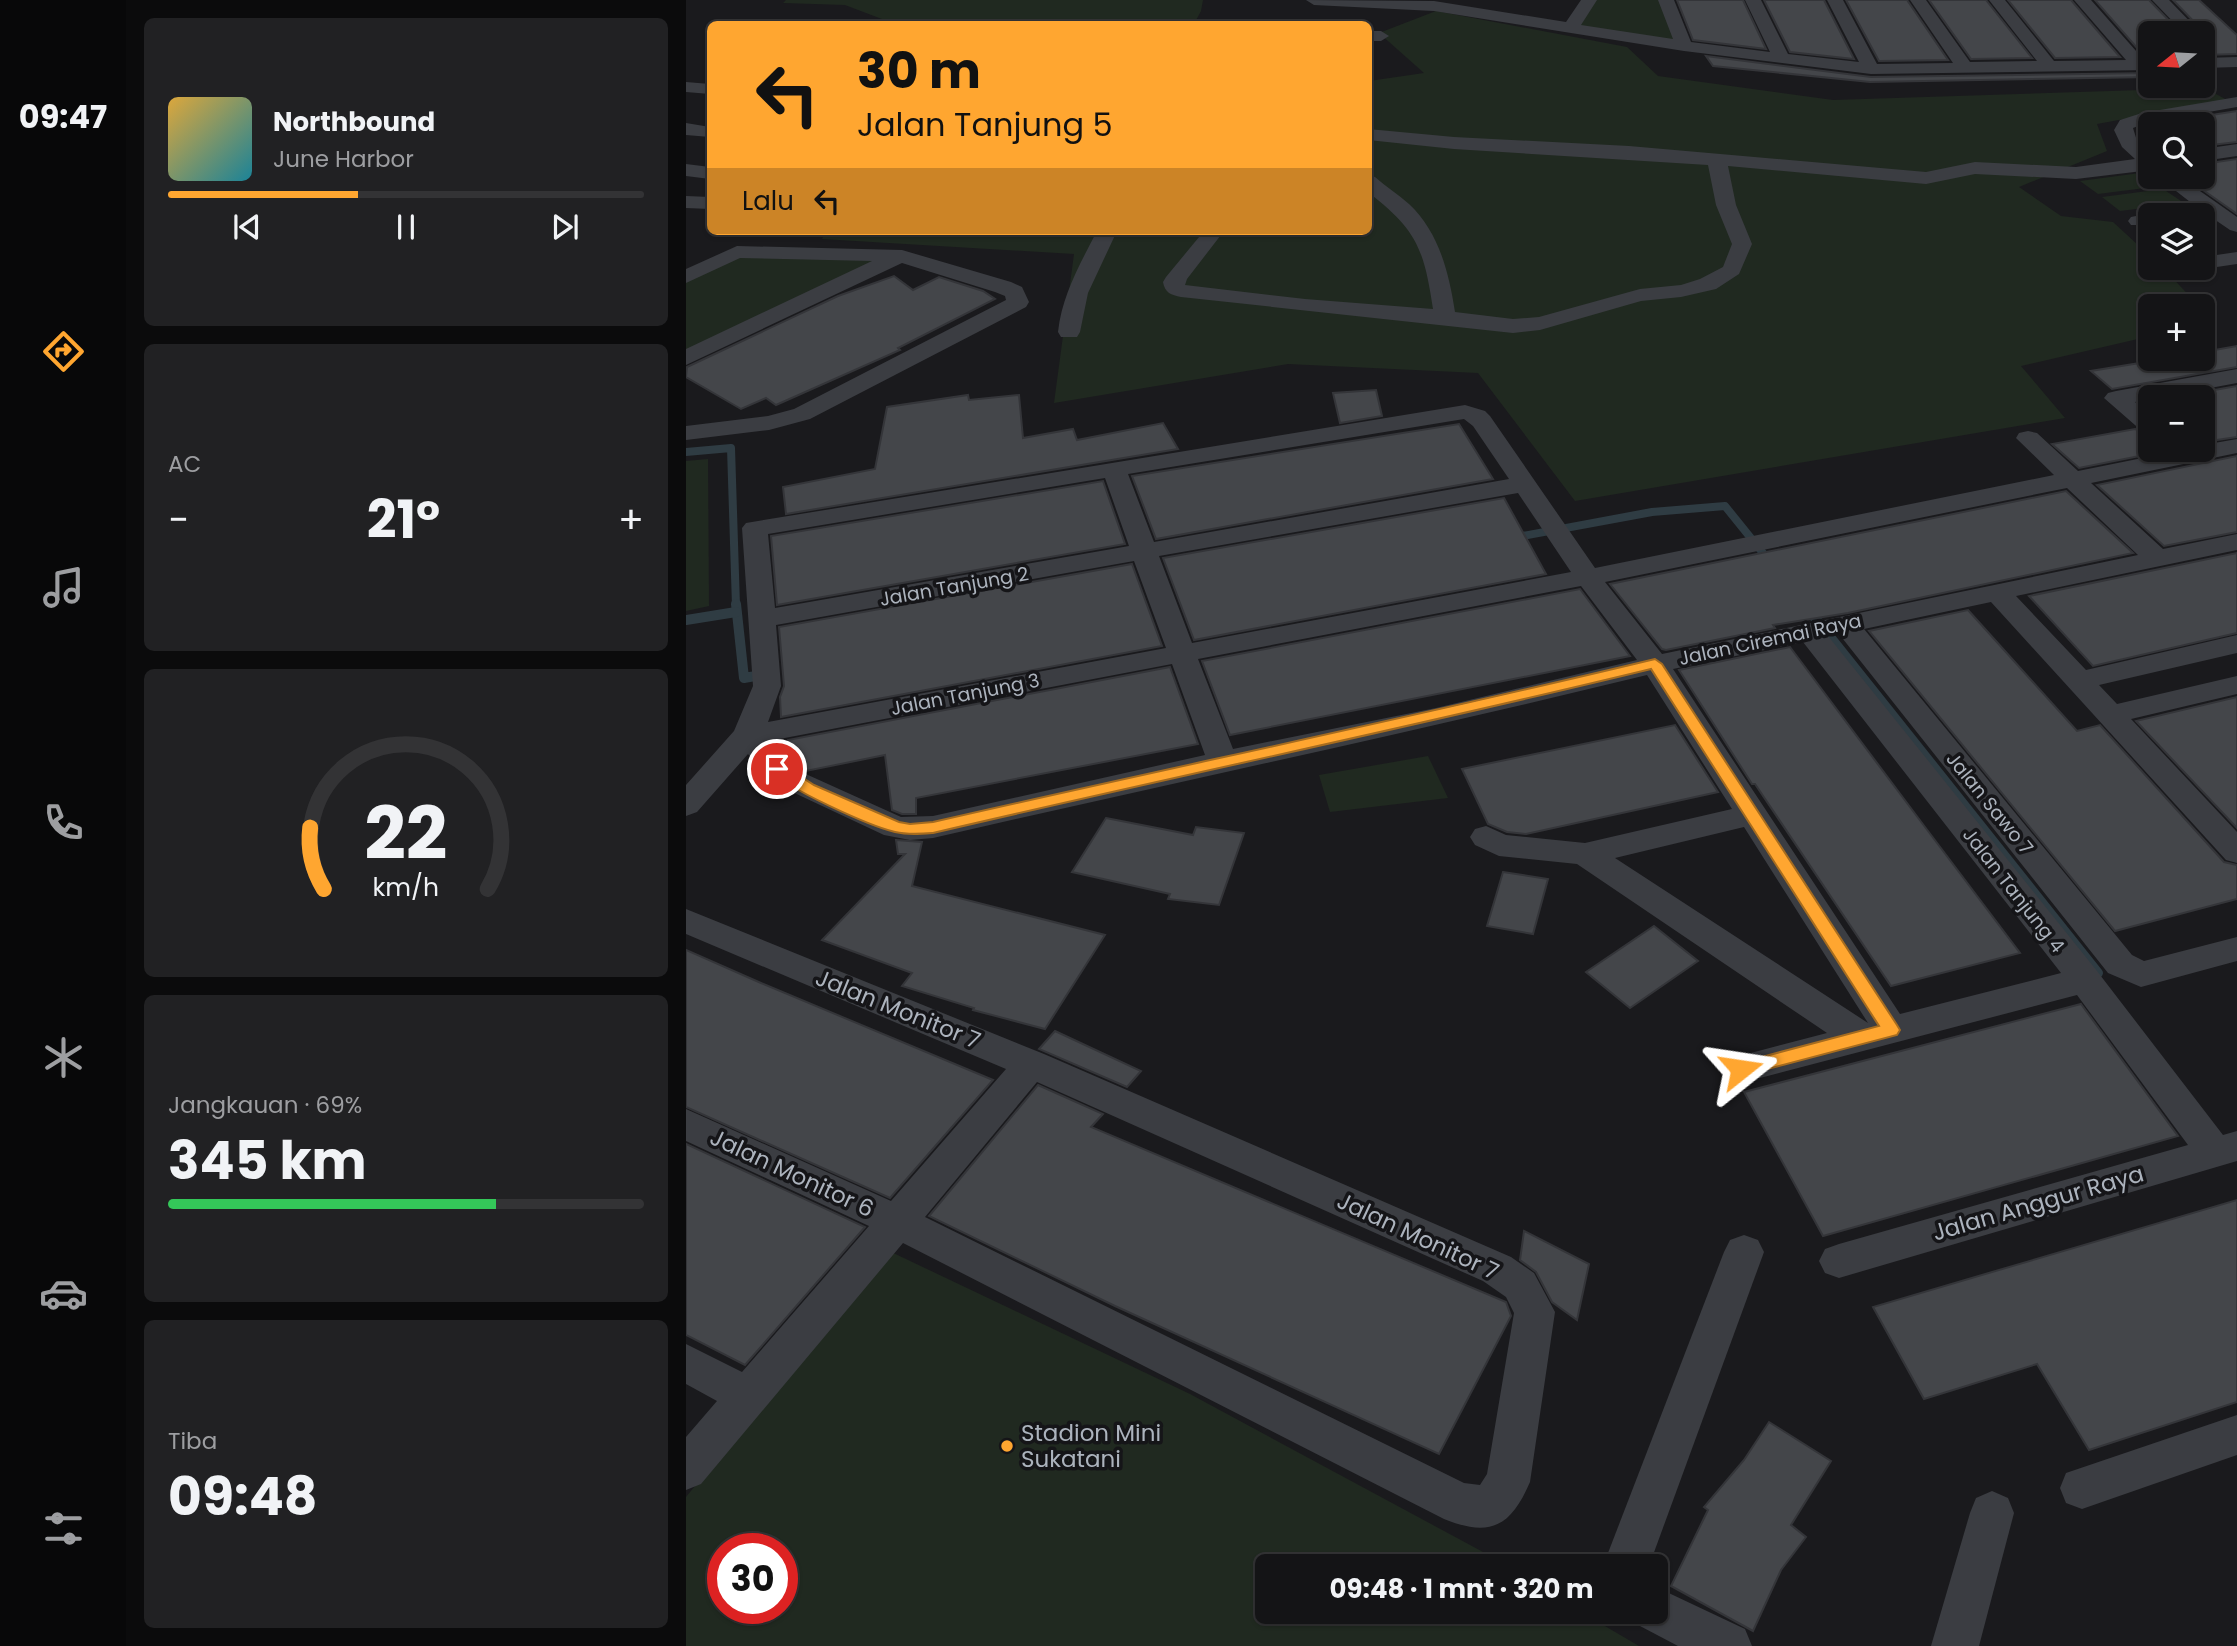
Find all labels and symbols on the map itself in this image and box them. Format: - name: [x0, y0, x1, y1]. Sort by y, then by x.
- north arrow: [2138, 21, 2216, 98]
- street label: Jalan Tanjung 2: [877, 560, 1031, 613]
- street label: Jalan Ciremai Raya: [1676, 607, 1864, 672]
- street label: Jalan Tanjung 3: [888, 667, 1042, 722]
- pin: [747, 739, 807, 799]
- street label: Jalan Sawo 7: [1940, 746, 2039, 860]
- street label: Jalan Tanjung 4: [1956, 822, 2071, 958]
- street label: Jalan Monitor 7: [811, 961, 985, 1057]
- position arrow: [1704, 1032, 1778, 1106]
- street label: Jalan Monitor 6: [705, 1121, 879, 1225]
- street label: Jalan Anggur Raya: [1929, 1157, 2147, 1249]
- street label: Jalan Monitor 7: [1332, 1185, 1504, 1287]
- place label: Stadion Mini Sukatani: [1021, 1417, 1161, 1475]
- marker: Stadion Mini Sukatani: [999, 1438, 1015, 1454]
- speed limit sign: 30: [707, 1533, 798, 1624]

